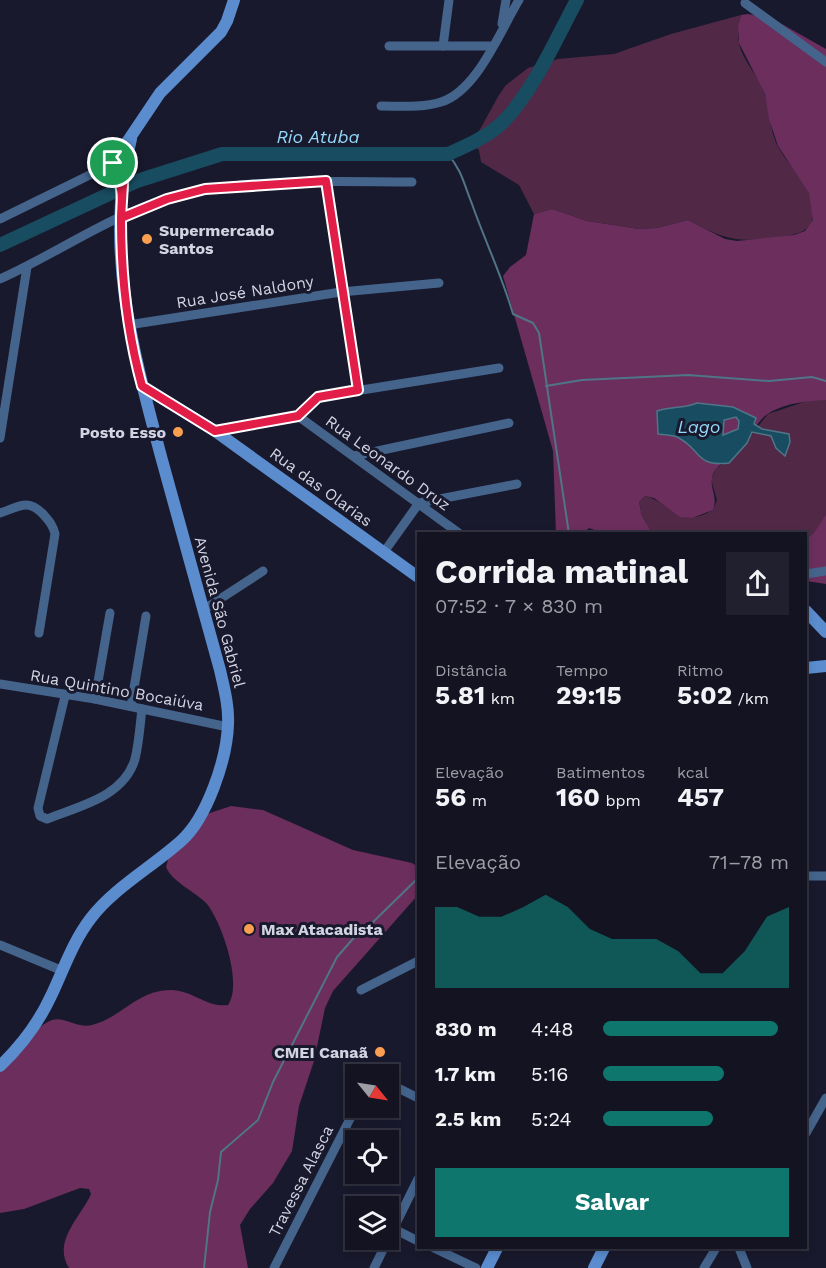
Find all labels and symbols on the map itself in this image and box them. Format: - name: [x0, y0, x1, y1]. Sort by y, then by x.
- water label: Rio Atuba: [276, 126, 360, 147]
- pin: [87, 137, 138, 188]
- place label: Supermercado Santos: [159, 221, 275, 258]
- marker: Supermercado Santos: [140, 232, 154, 246]
- street label: Rua José Naldony: [175, 272, 316, 312]
- street label: Rua Leonardo Druz: [322, 411, 454, 515]
- water label: Lago: [677, 416, 721, 437]
- place label: Posto Esso: [80, 423, 166, 442]
- marker: Posto Esso: [171, 425, 185, 439]
- street label: Rua das Olarias: [266, 444, 376, 530]
- street label: Avenida São Gabriel: [191, 534, 249, 690]
- street label: Rua Quintino Bocaiúva: [29, 665, 205, 715]
- place label: Max Atacadista: [261, 920, 383, 939]
- marker: Max Atacadista: [242, 922, 256, 936]
- place label: CMEI Canaã: [274, 1043, 369, 1062]
- marker: CMEI Canaã: [373, 1045, 387, 1059]
- north arrow: [345, 1064, 399, 1118]
- street label: Travessa Alasca: [265, 1122, 337, 1240]

